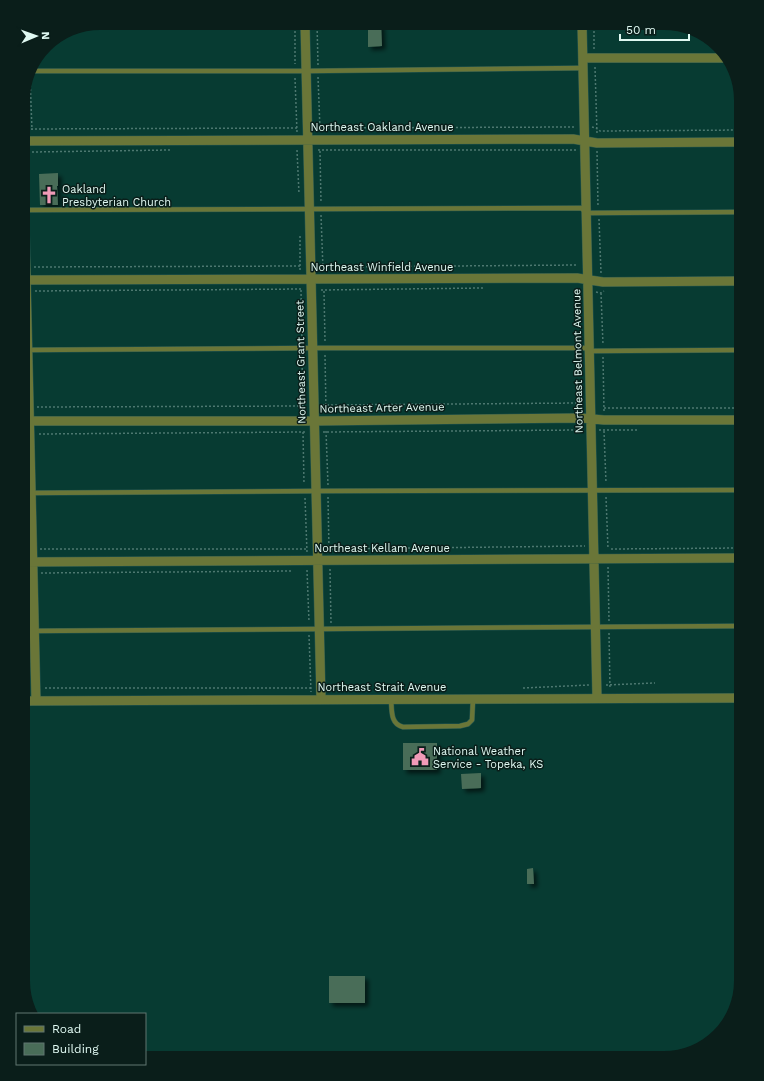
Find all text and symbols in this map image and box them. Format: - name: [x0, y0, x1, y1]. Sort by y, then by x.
- north arrow: [16, 16, 56, 56]
- scale bar: [620, 16, 689, 42]
- text: 50 m: [626, 23, 656, 37]
- text: N: [39, 31, 52, 40]
- street label: Northeast Oakland Avenue: [310, 121, 454, 134]
- place label: Oakland Presbyterian Church: [62, 183, 171, 209]
- church icon: Oakland Presbyterian Church: [39, 185, 59, 205]
- street label: Northeast Winfield Avenue: [311, 261, 453, 274]
- street label: Northeast Belmont Avenue: [570, 289, 586, 433]
- street label: Northeast Grant Street: [293, 300, 309, 424]
- street label: Northeast Arter Avenue: [319, 400, 445, 416]
- street label: Northeast Kellam Avenue: [314, 542, 450, 555]
- street label: Northeast Strait Avenue: [318, 681, 446, 694]
- place label: National Weather Service - Topeka, KS: [433, 745, 543, 771]
- public building icon: National Weather Service - Topeka, KS: [410, 747, 430, 767]
- legend: [16, 1013, 146, 1065]
- text: Road: [52, 1022, 81, 1036]
- text: Building: [52, 1042, 99, 1056]

